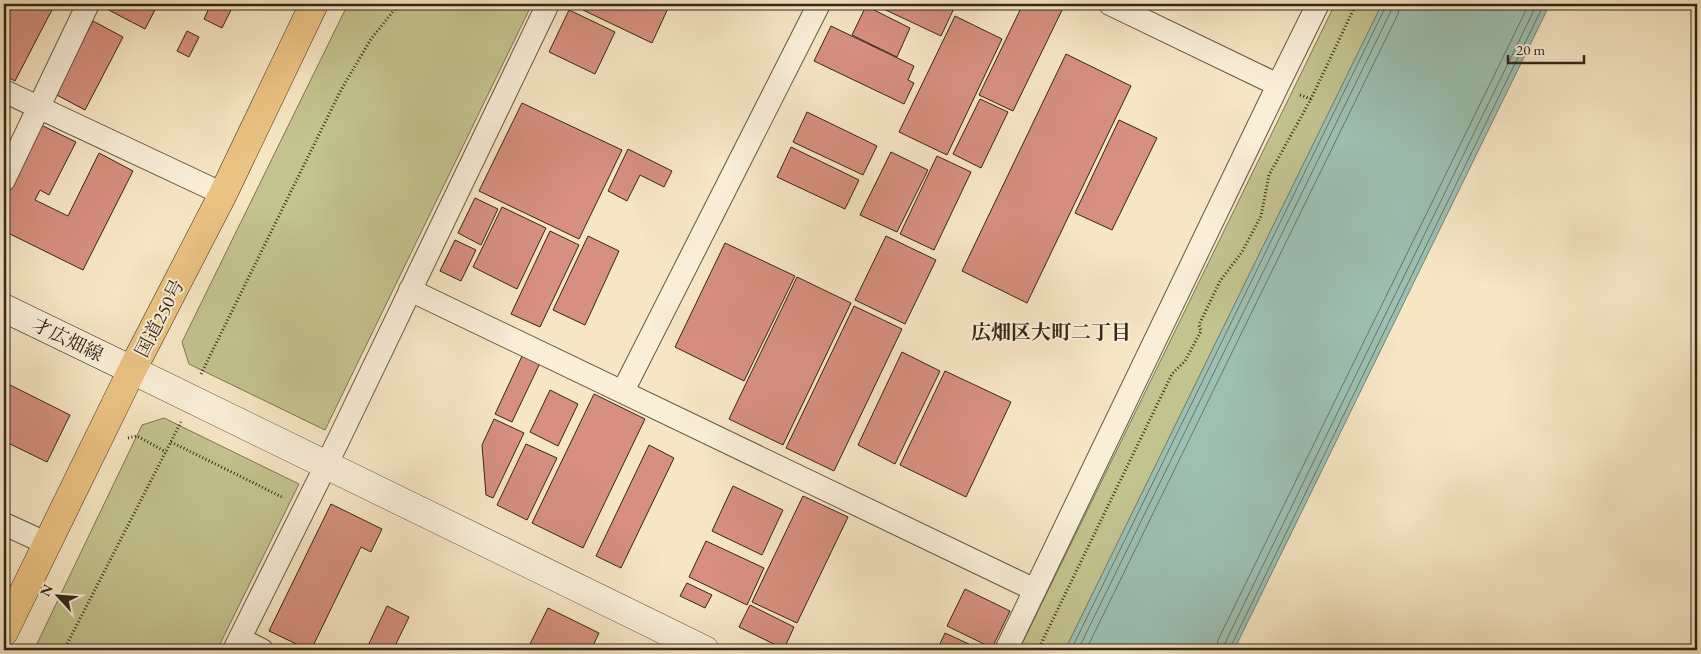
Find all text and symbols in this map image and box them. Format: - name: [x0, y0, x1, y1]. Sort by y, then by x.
- scale bar: [1508, 32, 1585, 64]
- text: 20 m: [1516, 40, 1545, 59]
- street label: 国道250号: [129, 275, 190, 361]
- street label: 才広畑線: [28, 312, 107, 367]
- district label: 広畑区大町二丁目: [971, 319, 1131, 345]
- north arrow: [32, 572, 82, 622]
- text: N: [36, 581, 57, 599]

